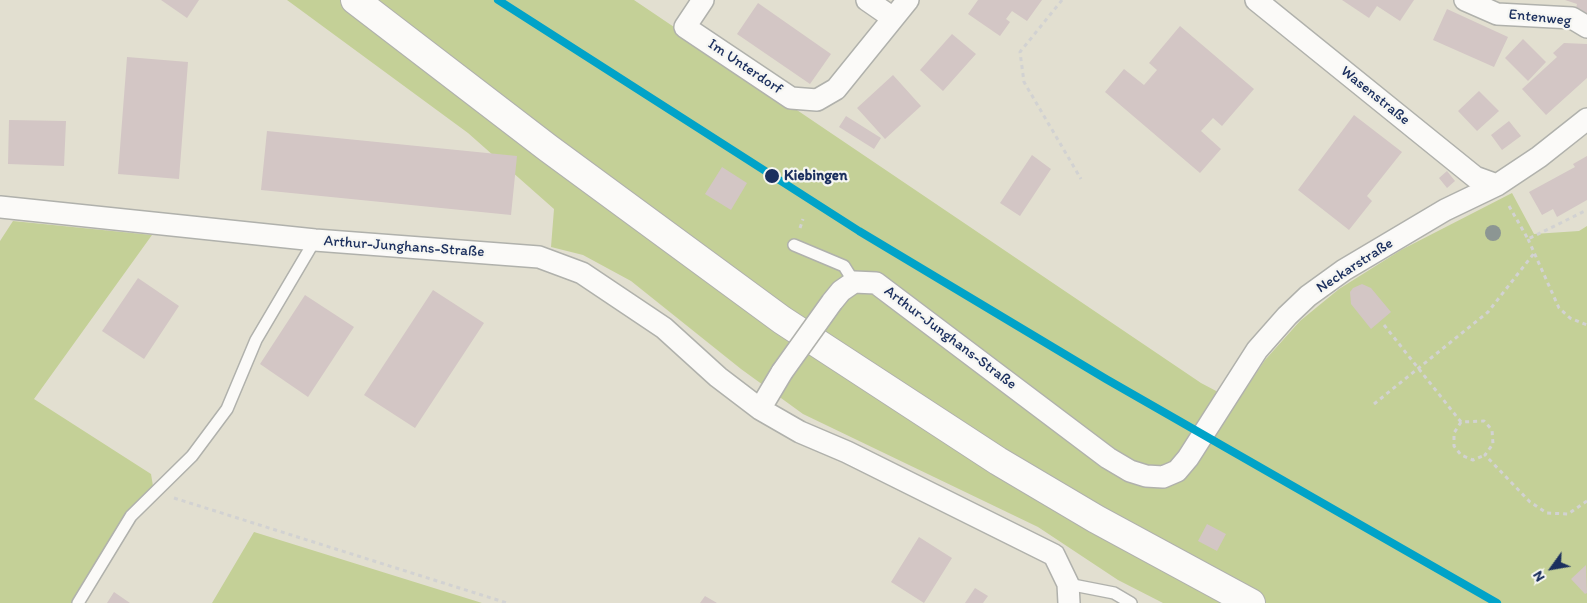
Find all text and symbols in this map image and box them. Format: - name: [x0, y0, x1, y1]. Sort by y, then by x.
- street label: Entenweg: [1508, 6, 1572, 30]
- street label: Im Unterdorf: [704, 36, 786, 98]
- street label: Wasenstraße: [1337, 63, 1413, 129]
- marker: Kiebingen: [763, 167, 781, 185]
- place label: Kiebingen: [784, 167, 847, 185]
- street label: Arthur-Junghans-Straße: [323, 232, 485, 262]
- street label: Neckarstraße: [1313, 235, 1397, 297]
- street label: Arthur-Junghans-Straße: [880, 282, 1020, 394]
- north arrow: [1527, 543, 1577, 593]
- text: N: [1529, 568, 1549, 585]

